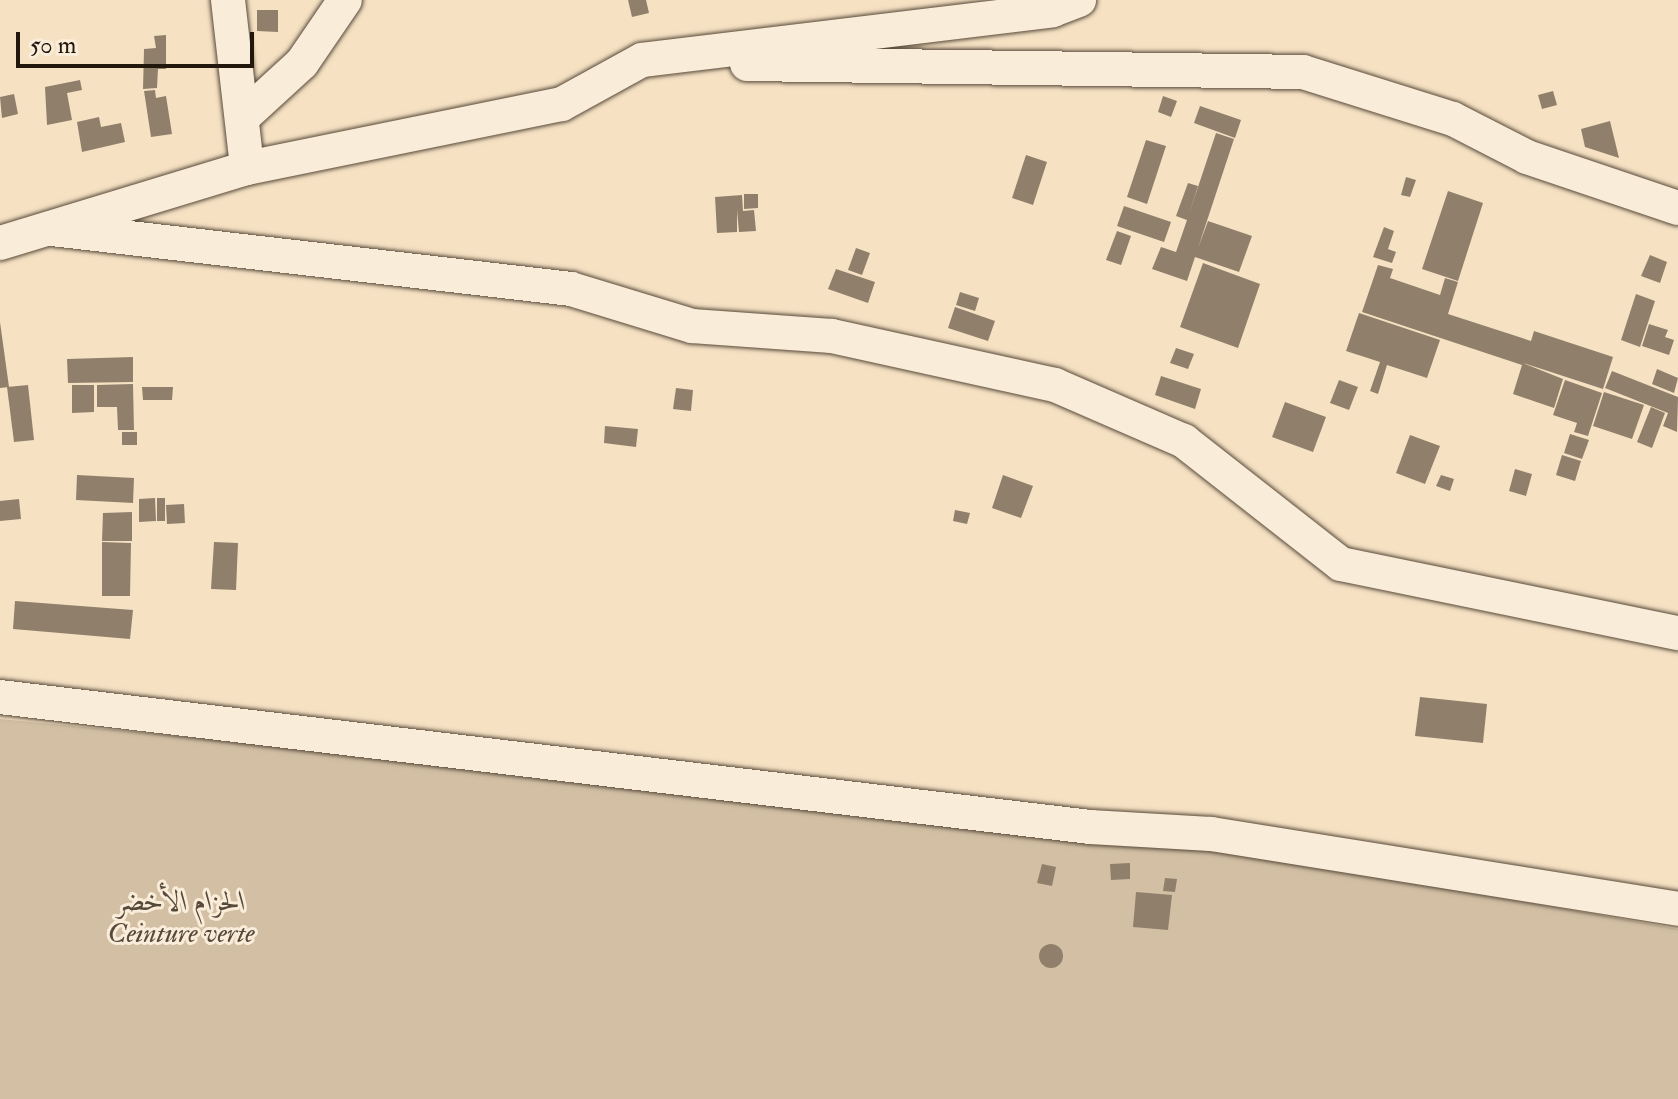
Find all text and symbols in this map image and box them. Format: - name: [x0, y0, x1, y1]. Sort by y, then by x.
- scale bar: [20, 16, 258, 66]
- text: 50 m: [30, 30, 76, 61]
- park label: الحزام الأخضر Ceinture verte: [107, 885, 255, 951]

